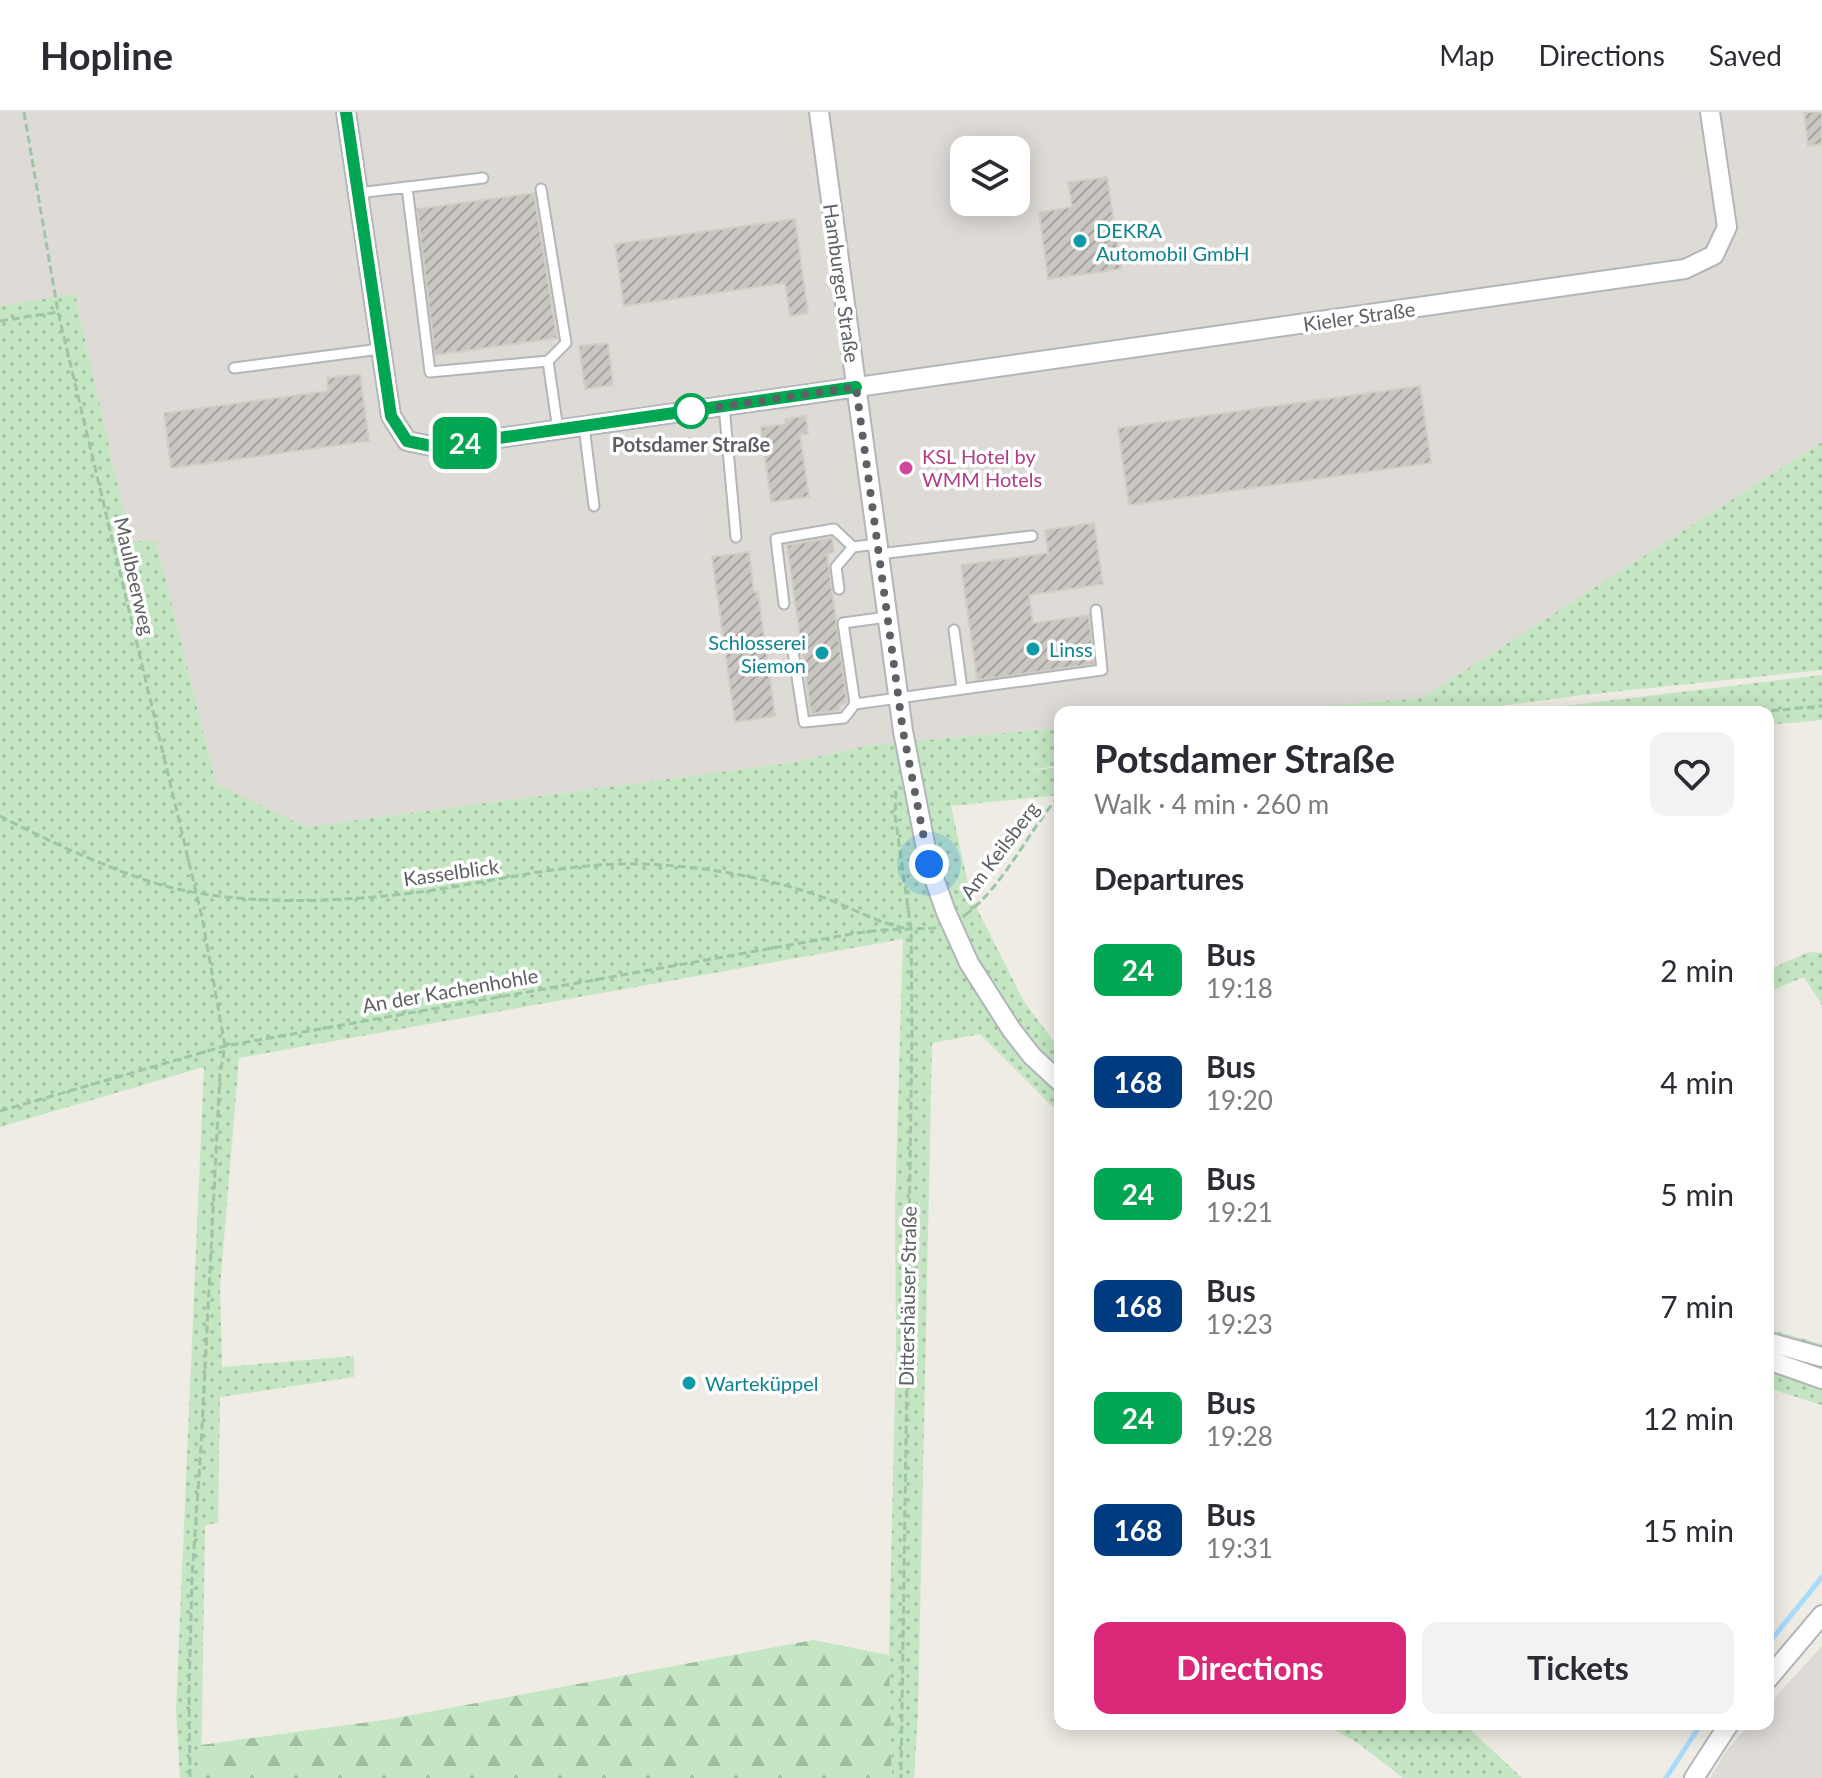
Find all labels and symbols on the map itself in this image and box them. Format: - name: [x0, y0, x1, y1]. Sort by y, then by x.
- street label: Hamburger Straße: [819, 202, 865, 364]
- place label: DEKRA Automobil GmbH: [1096, 218, 1250, 265]
- marker: DEKRA Automobil GmbH: [1071, 232, 1089, 250]
- street label: Kieler Straße: [1302, 296, 1416, 336]
- marker: Potsdamer Straße: [674, 394, 708, 428]
- line badge: 24: [429, 417, 501, 469]
- place label: Potsdamer Straße: [612, 432, 771, 456]
- place label: KSL Hotel by WMM Hotels: [922, 444, 1042, 491]
- marker: KSL Hotel by WMM Hotels: [897, 459, 915, 477]
- street label: Maulbeerweg: [110, 515, 160, 637]
- place label: Schlosserei Siemon: [708, 630, 806, 677]
- place label: Linss: [1049, 637, 1093, 661]
- marker: Linss: [1024, 640, 1042, 658]
- marker: Schlosserei Siemon: [813, 644, 831, 662]
- street label: Am Keilsberg: [955, 797, 1043, 903]
- your location: [909, 844, 949, 884]
- street label: Kasselblick: [402, 853, 501, 891]
- street label: An der Kachenhohle: [360, 963, 540, 1017]
- street label: Dittershäuser Straße: [893, 1206, 921, 1386]
- place label: Warteküppel: [705, 1371, 819, 1395]
- marker: Warteküppel: [680, 1374, 698, 1392]

